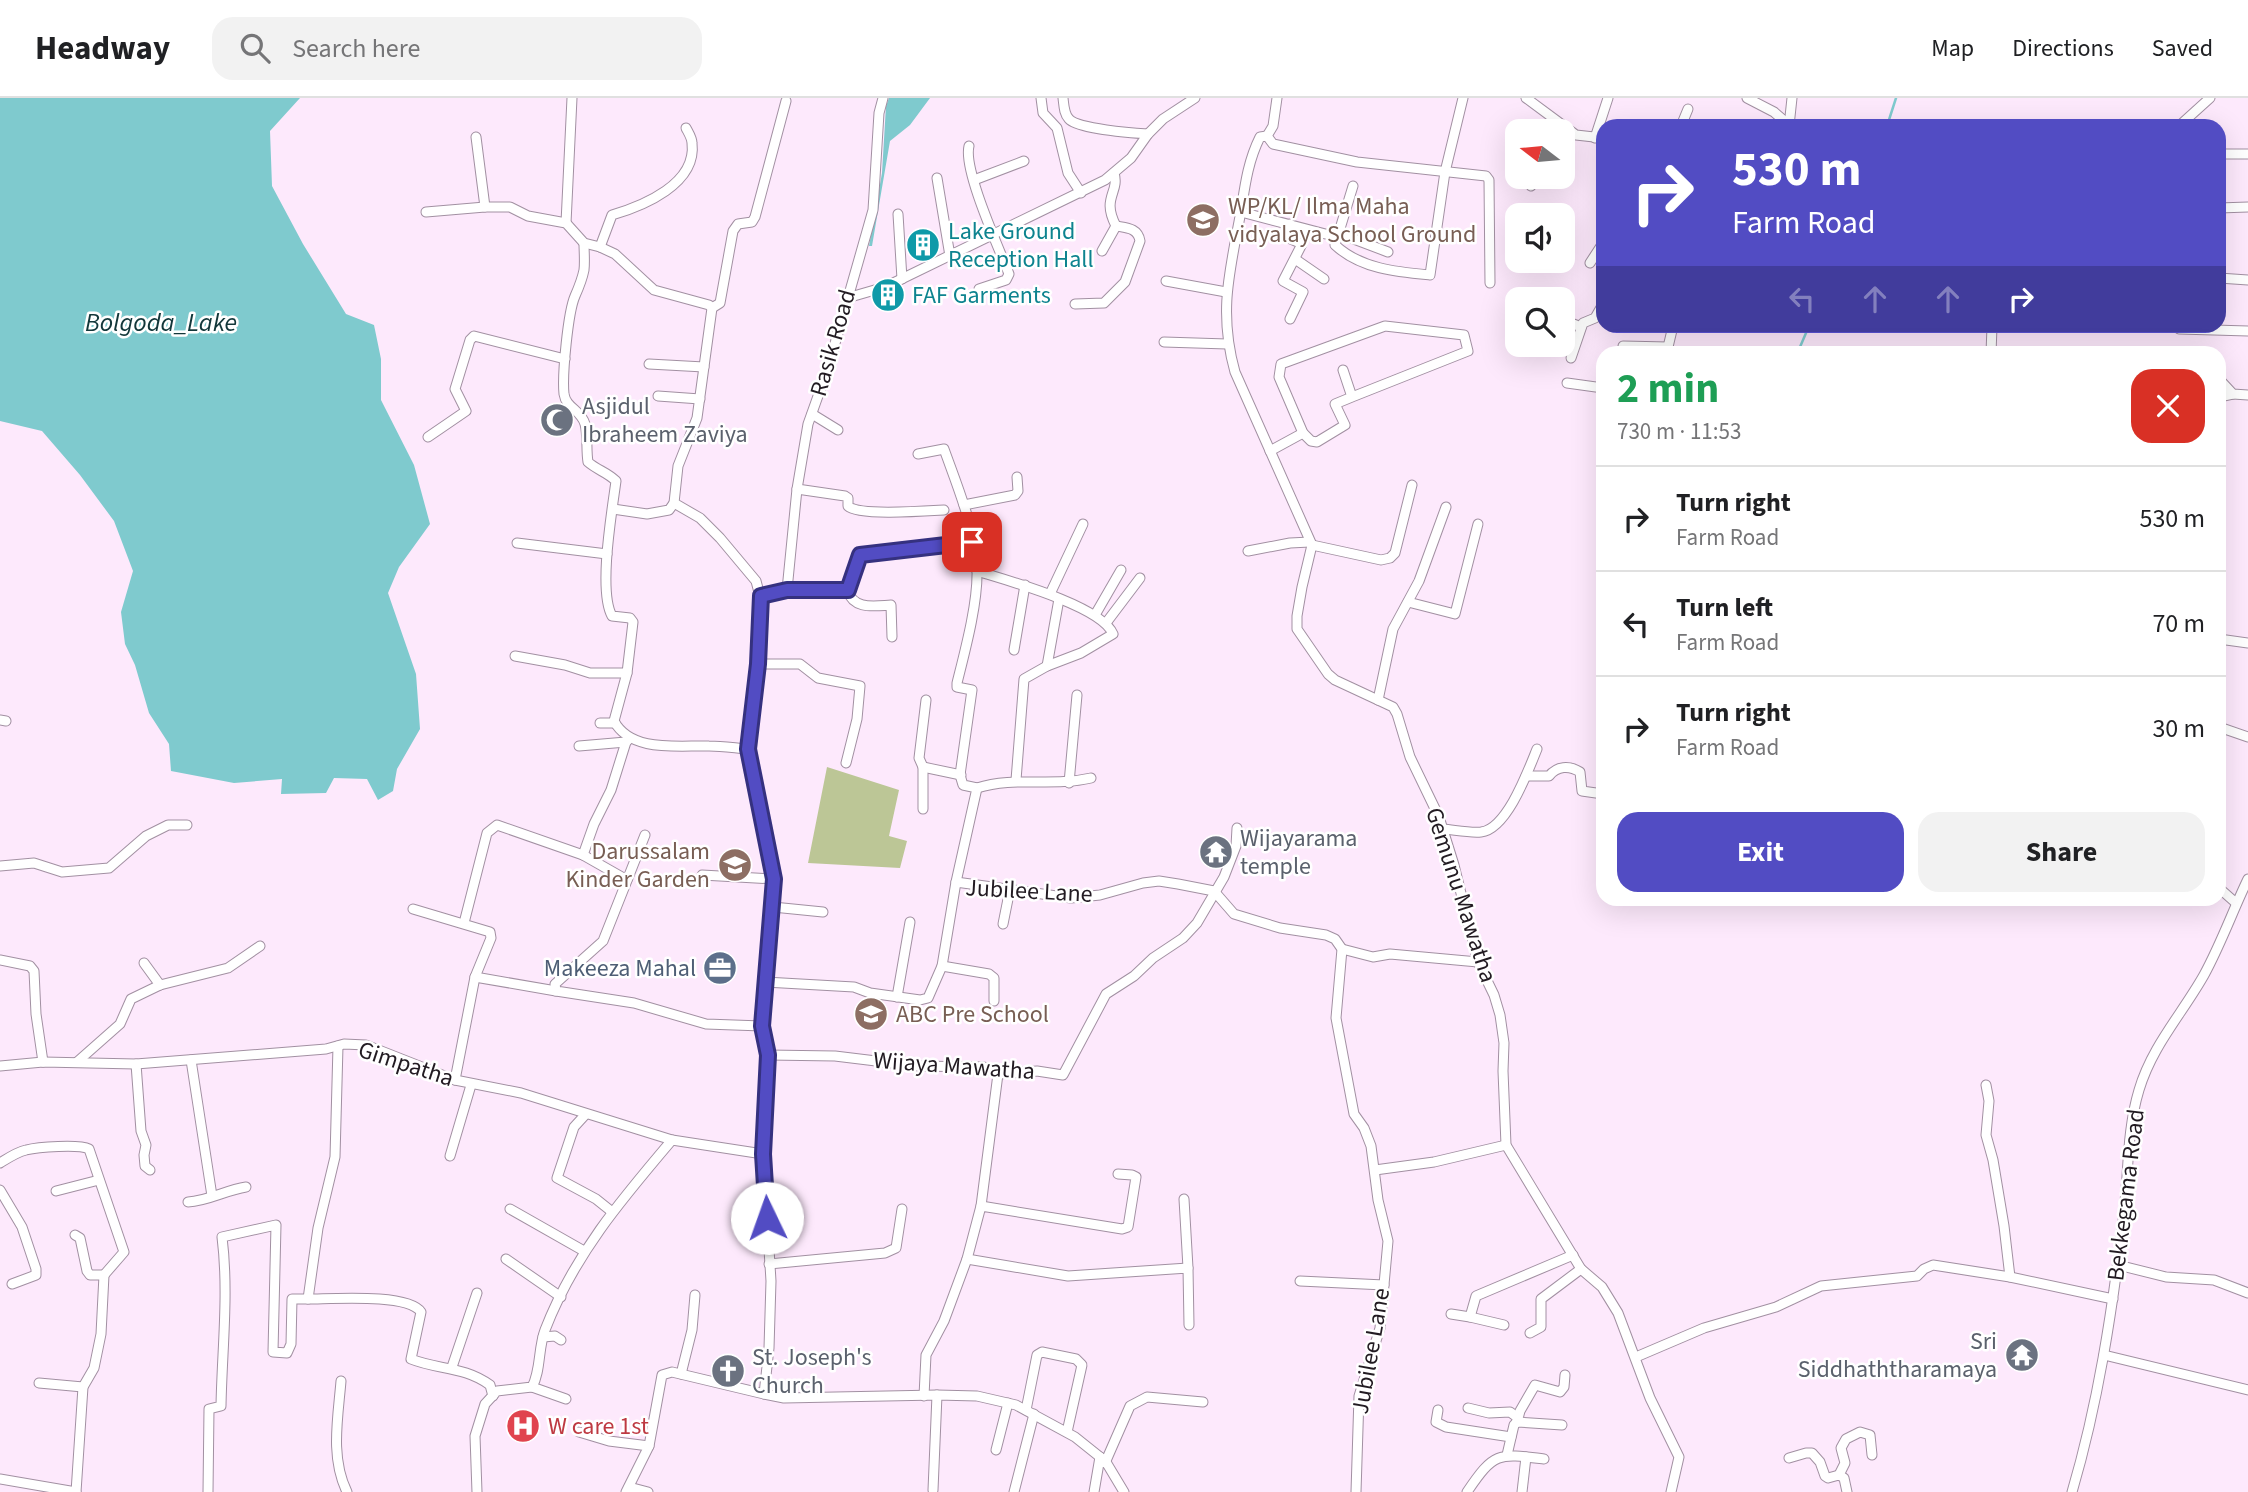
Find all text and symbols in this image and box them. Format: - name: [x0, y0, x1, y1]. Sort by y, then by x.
- search box: [212, 17, 702, 80]
- text: Headway: [35, 25, 170, 72]
- icon: search: [236, 29, 274, 67]
- text: Search here: [292, 30, 420, 67]
- text: Map: [1931, 31, 1974, 66]
- text: Directions: [2012, 31, 2114, 66]
- text: Saved: [2152, 31, 2213, 66]
- north arrow: [1505, 119, 1575, 189]
- map controls: [1505, 119, 1575, 357]
- text: 530 m: [1732, 135, 1861, 205]
- icon: right: [1617, 147, 1708, 238]
- place label: WP/KL/ Ilma Maha vidyalaya School Ground: [1228, 189, 1476, 252]
- text: Farm Road: [1732, 200, 1876, 246]
- school or university icon: WP/KL/ Ilma Maha vidyalaya School Ground: [1184, 201, 1222, 239]
- button: sound: [1505, 203, 1575, 273]
- place label: Lake Ground Reception Hall: [948, 214, 1094, 277]
- building icon: Lake Ground Reception Hall: [904, 226, 942, 264]
- building icon: FAF Garments: [869, 276, 907, 314]
- place label: FAF Garments: [912, 278, 1051, 313]
- icon: left: [1783, 280, 1821, 318]
- icon: ahead: [1856, 280, 1894, 318]
- icon: ahead: [1929, 280, 1967, 318]
- icon: right: [2002, 280, 2040, 318]
- street label: Rasik Road: [801, 285, 865, 401]
- button: search: [1505, 287, 1575, 357]
- water label: Bolgoda_Lake: [85, 304, 237, 341]
- text: 2 min: [1617, 359, 1719, 419]
- button: close: [2131, 369, 2205, 443]
- place label: Asjidul Ibraheem Zaviya: [582, 389, 748, 452]
- mosque icon: Asjidul Ibraheem Zaviya: [538, 401, 576, 439]
- text: 730 m · 11:53: [1617, 415, 1741, 448]
- text: Turn right: [1676, 484, 1791, 521]
- icon: right: [1617, 500, 1655, 538]
- text: 530 m: [2139, 500, 2205, 537]
- pin: [942, 512, 1002, 572]
- text: Farm Road: [1676, 521, 1779, 554]
- icon: arrive: [953, 523, 991, 561]
- text: Turn left: [1676, 589, 1773, 626]
- icon: left: [1617, 605, 1655, 643]
- text: 70 m: [2152, 605, 2205, 642]
- text: Farm Road: [1676, 626, 1779, 659]
- text: Turn right: [1676, 694, 1791, 731]
- icon: right: [1617, 710, 1655, 748]
- text: 30 m: [2152, 710, 2205, 747]
- text: Farm Road: [1676, 731, 1779, 764]
- street label: Gemunu Mawatha: [1416, 803, 1506, 987]
- button: Exit: [1617, 812, 1904, 892]
- button: Share: [1918, 812, 2205, 892]
- place label: Wijayarama temple: [1240, 821, 1357, 884]
- temple icon: Wijayarama temple: [1197, 833, 1235, 871]
- place label: Darussalam Kinder Garden: [565, 834, 710, 897]
- school or university icon: Darussalam Kinder Garden: [716, 846, 754, 884]
- street label: Jubilee Lane: [965, 870, 1093, 912]
- office icon: Makeeza Mahal: [701, 949, 739, 987]
- place label: Makeeza Mahal: [544, 951, 696, 986]
- school or university icon: ABC Pre School: [852, 995, 890, 1033]
- place label: ABC Pre School: [896, 997, 1049, 1032]
- street label: Gimpatha: [354, 1032, 458, 1096]
- street label: Wijaya Mawatha: [872, 1043, 1036, 1089]
- street label: Bekkegama Road: [2098, 1107, 2154, 1283]
- position arrow: [730, 1181, 804, 1255]
- street label: Jubilee Lane: [1343, 1285, 1399, 1417]
- place label: Sri Siddhaththaramaya: [1798, 1324, 1997, 1387]
- temple icon: Sri Siddhaththaramaya: [2003, 1336, 2041, 1374]
- place label: St. Joseph's Church: [752, 1340, 872, 1403]
- church icon: St. Joseph's Church: [709, 1352, 747, 1390]
- hospital icon: W care 1st: [504, 1407, 542, 1445]
- place label: W care 1st: [548, 1409, 649, 1444]

